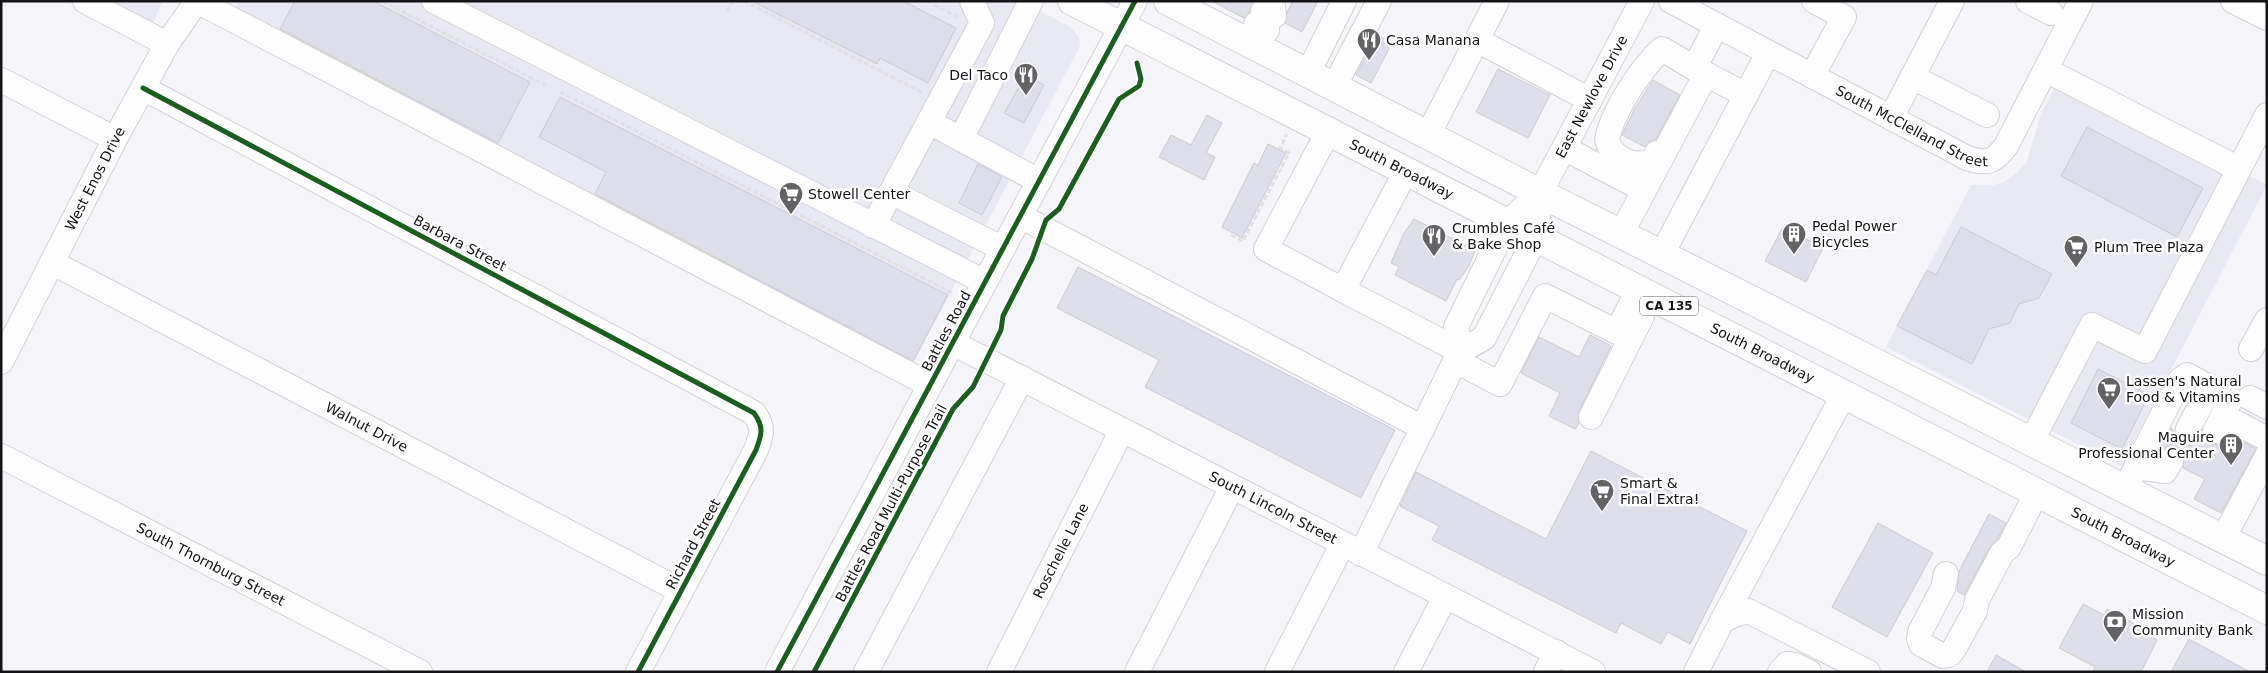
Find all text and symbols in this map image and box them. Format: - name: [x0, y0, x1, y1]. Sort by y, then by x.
- restaurant icon: Casa Manana: [1356, 27, 1382, 61]
- place label: Casa Manana: [1386, 32, 1480, 48]
- street label: East Newlove Drive: [1552, 33, 1630, 161]
- restaurant icon: Del Taco: [1013, 62, 1039, 96]
- place label: Del Taco: [949, 67, 1008, 83]
- street label: South McClelland Street: [1833, 82, 1989, 169]
- street label: West Enos Drive: [62, 124, 128, 233]
- street label: South Broadway: [1347, 136, 1456, 202]
- supermarket icon: Stowell Center: [778, 181, 804, 215]
- place label: Stowell Center: [808, 186, 911, 202]
- street label: Barbara Street: [411, 212, 510, 274]
- place label: Pedal Power Bicycles: [1812, 218, 1897, 250]
- place label: Crumbles Café & Bake Shop: [1452, 220, 1555, 252]
- building icon: Pedal Power Bicycles: [1781, 221, 1807, 255]
- restaurant icon: Crumbles Café & Bake Shop: [1421, 223, 1447, 257]
- supermarket icon: Plum Tree Plaza: [2063, 234, 2089, 268]
- place label: Plum Tree Plaza: [2094, 239, 2204, 255]
- street label: Battles Road: [918, 288, 974, 374]
- road number: CA 135: [1640, 296, 1698, 316]
- street label: South Broadway: [1708, 320, 1817, 386]
- place label: Lassen's Natural Food & Vitamins: [2126, 373, 2242, 405]
- supermarket icon: Lassen's Natural Food & Vitamins: [2096, 376, 2122, 410]
- street label: Walnut Drive: [323, 399, 411, 455]
- street label: Battles Road Multi-Purpose Trail: [832, 401, 950, 605]
- place label: Maguire Professional Center: [2078, 429, 2214, 461]
- building icon: Maguire Professional Center: [2218, 432, 2244, 466]
- street label: South Lincoln Street: [1206, 468, 1340, 547]
- place label: Smart & Final Extra!: [1620, 475, 1699, 507]
- supermarket icon: Smart & Final Extra!: [1589, 478, 1615, 512]
- street label: Richard Street: [662, 496, 724, 592]
- street label: Roschelle Lane: [1030, 500, 1092, 601]
- street label: South Broadway: [2069, 504, 2178, 570]
- street label: South Thornburg Street: [134, 519, 288, 609]
- place label: Mission Community Bank: [2132, 606, 2254, 638]
- bank icon: Mission Community Bank: [2102, 609, 2128, 643]

